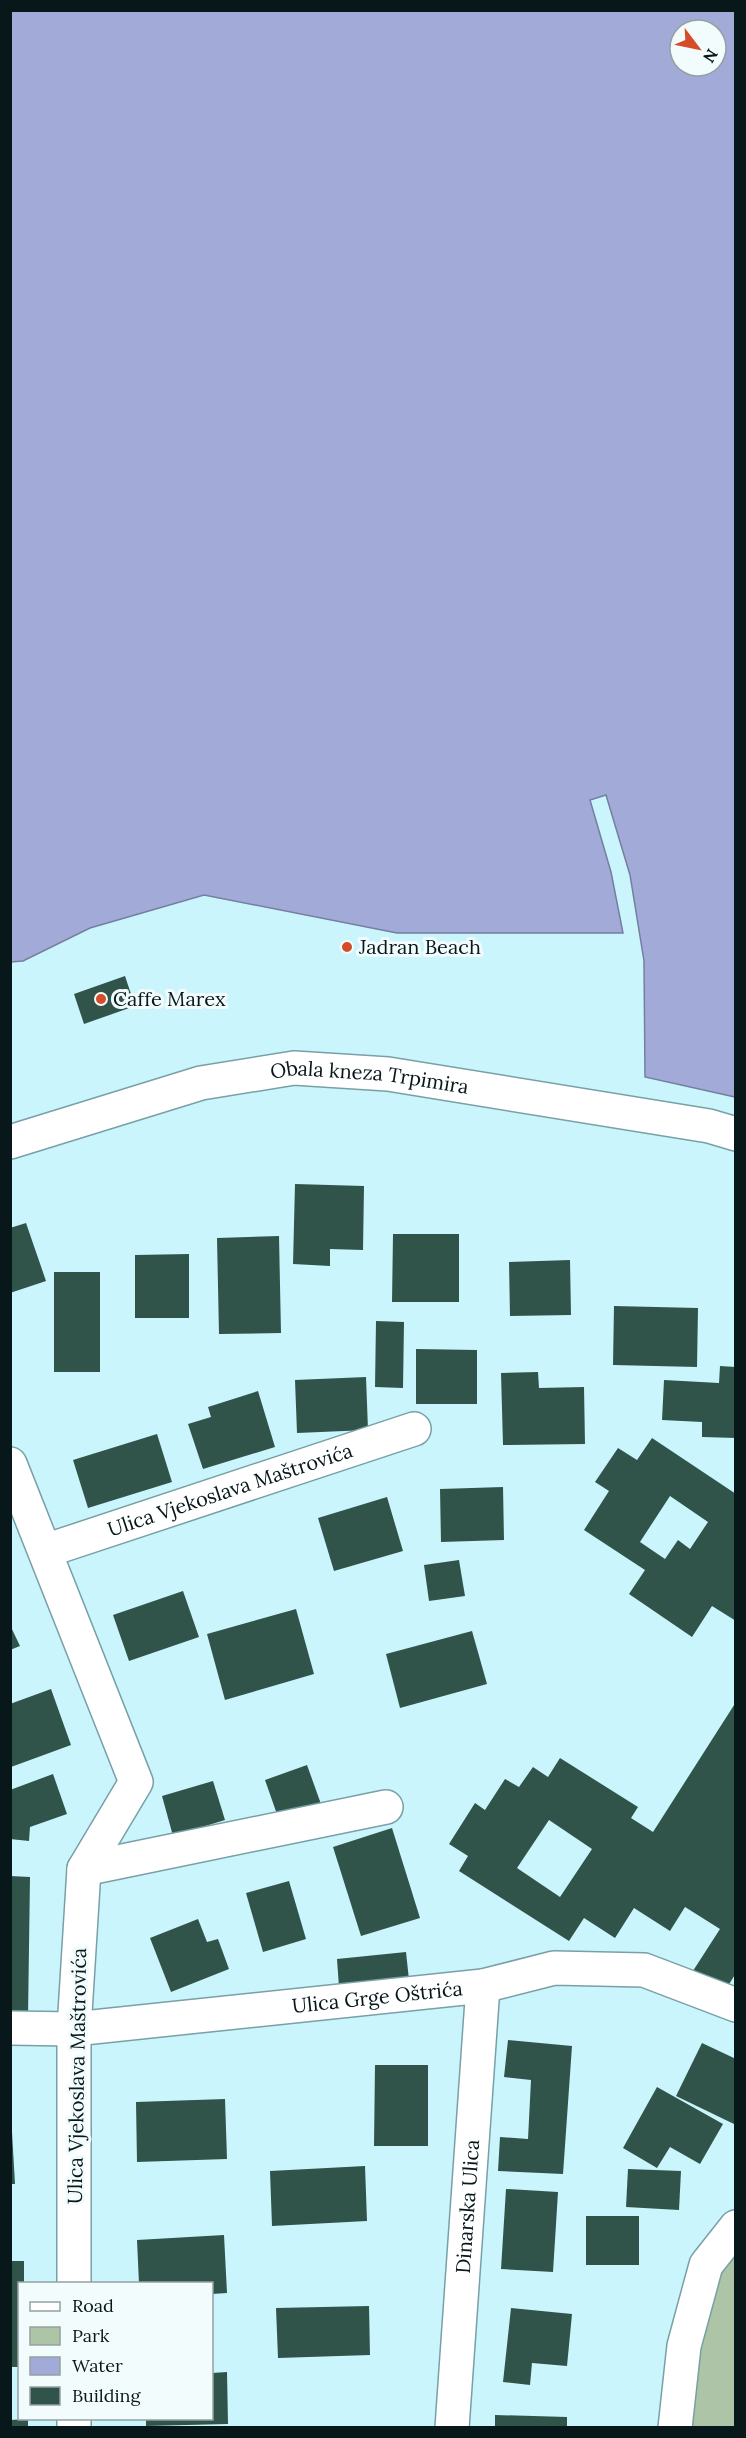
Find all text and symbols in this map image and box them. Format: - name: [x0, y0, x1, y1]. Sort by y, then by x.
- north arrow: [668, 18, 728, 78]
- text: N: [699, 45, 722, 66]
- place label: Jadran Beach: [358, 934, 481, 959]
- marker: Jadran Beach: [340, 940, 354, 954]
- place label: Caffe Marex: [113, 986, 226, 1011]
- marker: Caffe Marex: [94, 992, 108, 1006]
- street label: Obala kneza Trpimira: [268, 1055, 471, 1099]
- street label: Ulica Vjekoslava Maštrovića: [104, 1437, 356, 1541]
- street label: Ulica Vjekoslava Maštrovića: [62, 1948, 91, 2204]
- street label: Ulica Grge Oštrića: [291, 1975, 464, 2018]
- street label: Dinarska Ulica: [450, 2139, 484, 2274]
- legend: [18, 2282, 213, 2420]
- text: Road: [72, 2294, 114, 2317]
- text: Park: [72, 2324, 110, 2347]
- text: Water: [72, 2354, 123, 2377]
- text: Building: [72, 2384, 142, 2407]

